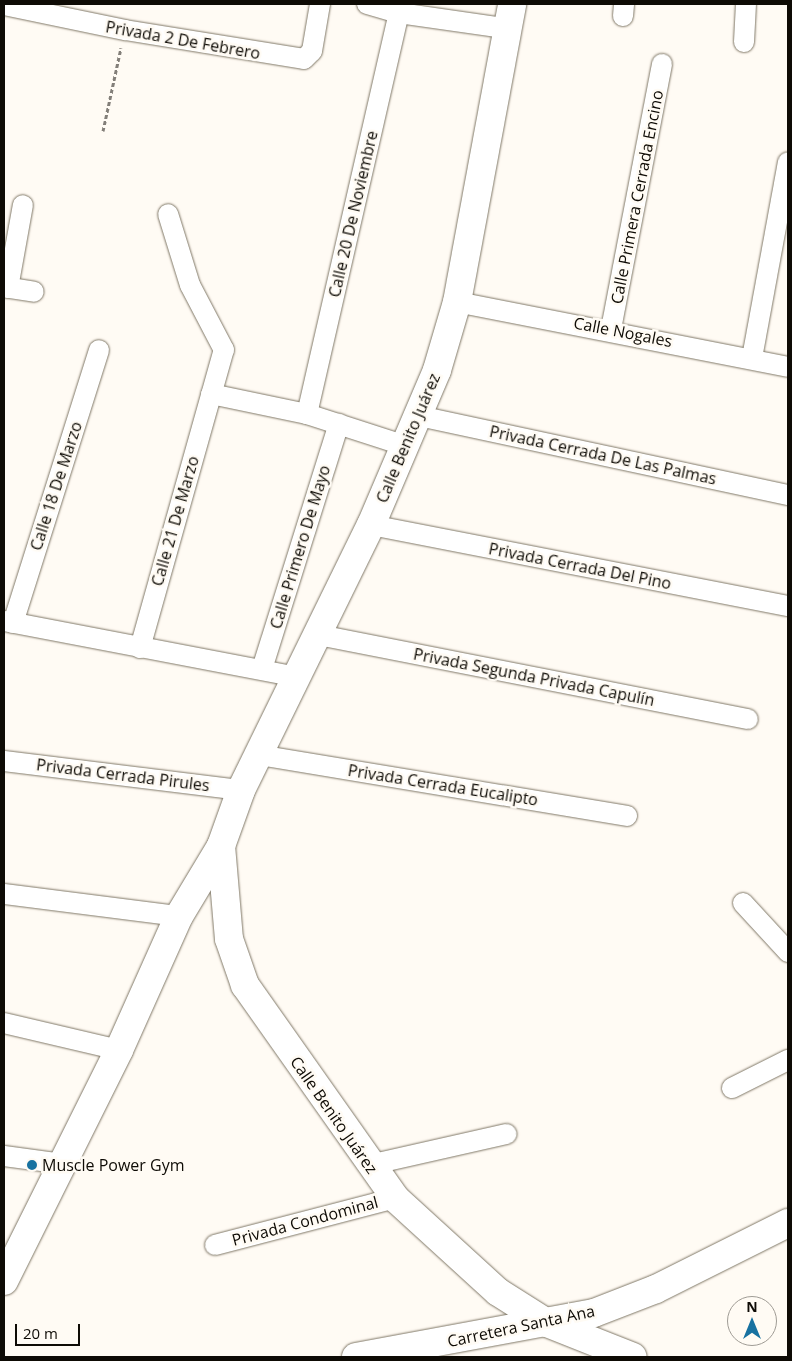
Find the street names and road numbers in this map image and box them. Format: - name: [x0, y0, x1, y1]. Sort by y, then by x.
- street label: Privada 2 De Febrero: [104, 17, 262, 63]
- street label: Calle Primera Cerrada Encino: [607, 88, 667, 306]
- street label: Calle 20 De Noviembre: [325, 129, 381, 299]
- street label: Calle Nogales: [572, 313, 674, 351]
- street label: Calle Benito Juárez: [372, 370, 444, 506]
- street label: Calle 18 De Marzo: [26, 419, 86, 553]
- street label: Privada Cerrada De Las Palmas: [488, 422, 718, 488]
- street label: Calle 21 De Marzo: [147, 454, 203, 588]
- street label: Calle Primero De Mayo: [266, 463, 334, 631]
- street label: Privada Cerrada Del Pino: [487, 539, 673, 593]
- street label: Privada Segunda Privada Capulín: [412, 644, 656, 710]
- street label: Privada Cerrada Pirules: [35, 755, 211, 795]
- street label: Privada Cerrada Eucalipto: [347, 760, 539, 810]
- street label: Calle Benito Juárez: [286, 1053, 382, 1177]
- street label: Privada Condominal: [230, 1192, 380, 1250]
- street label: Carretera Santa Ana: [445, 1301, 597, 1351]

